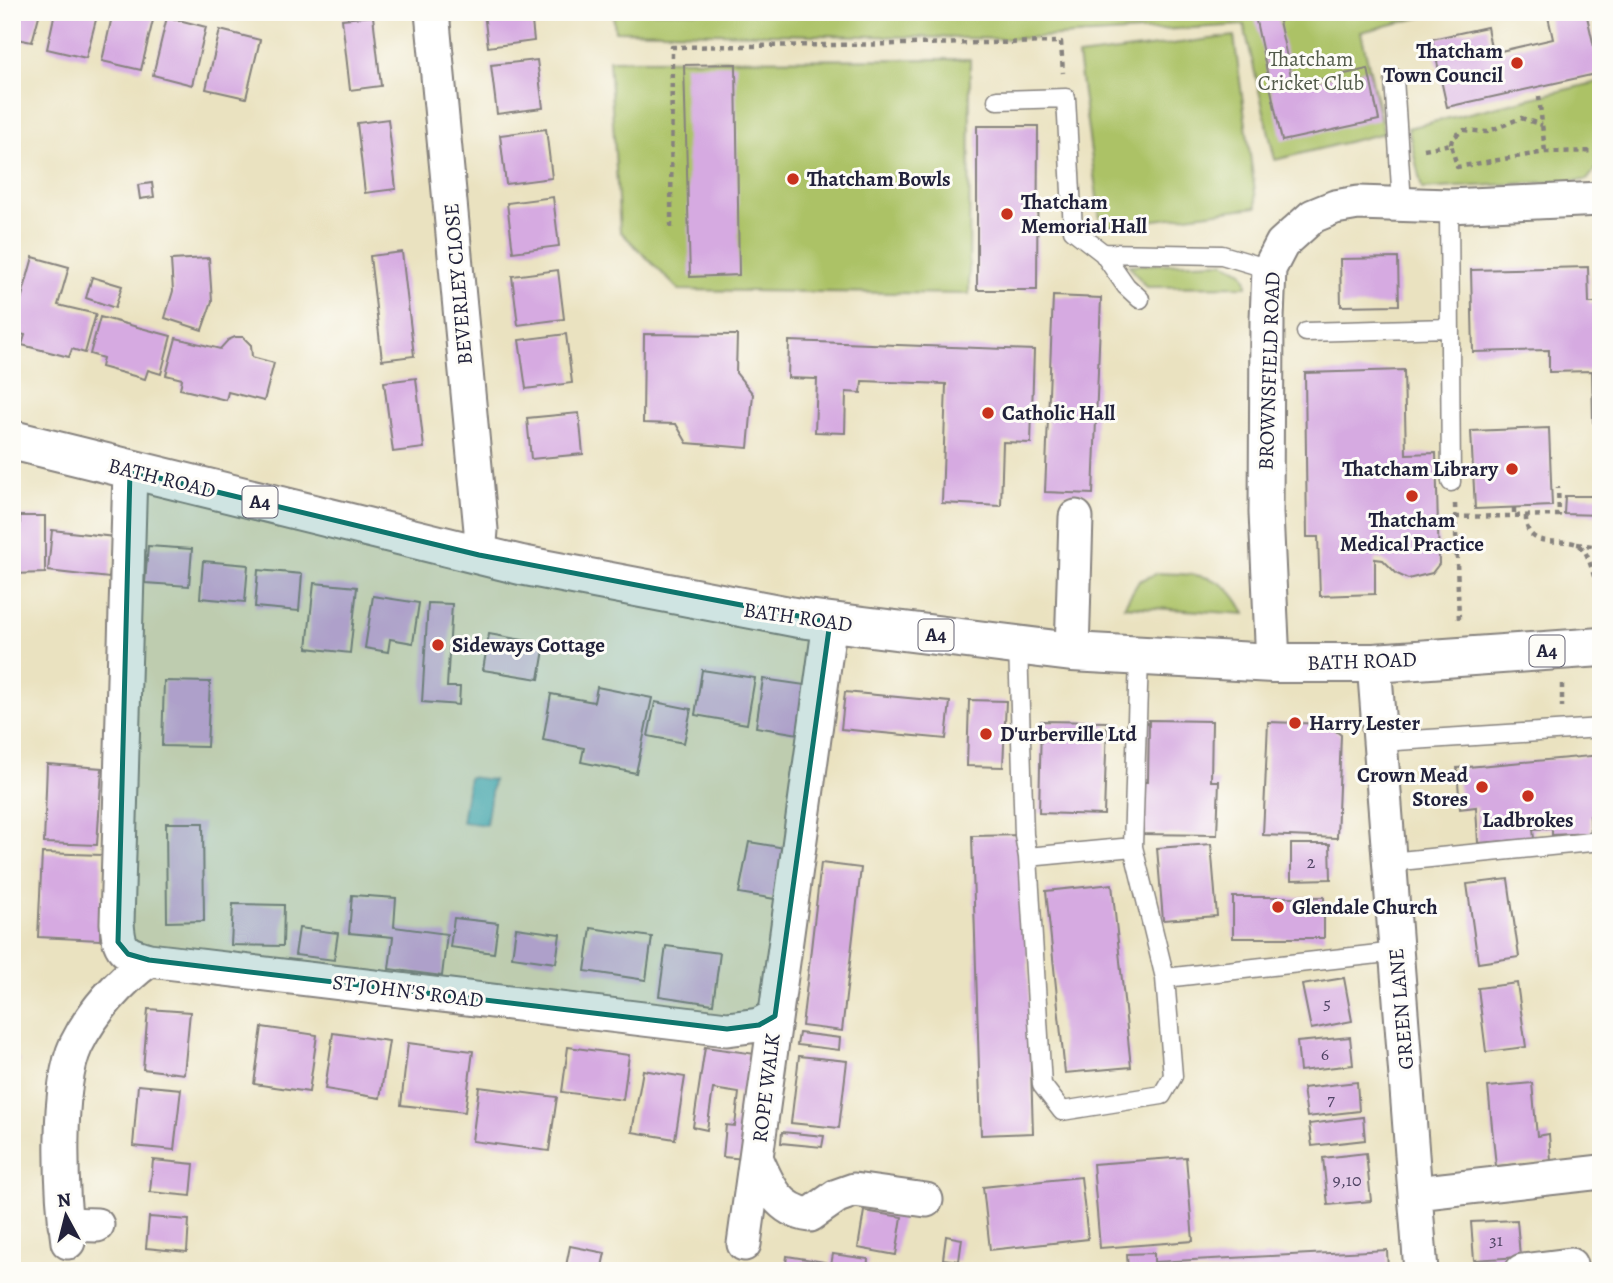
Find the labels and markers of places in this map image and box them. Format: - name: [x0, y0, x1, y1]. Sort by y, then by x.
- place label: Thatcham Town Council: [1383, 37, 1503, 89]
- marker: Thatcham Town Council: [1509, 55, 1525, 71]
- place label: Thatcham Bowls: [807, 165, 951, 193]
- marker: Thatcham Bowls: [785, 171, 801, 187]
- place label: Thatcham Memorial Hall: [1021, 188, 1148, 240]
- marker: Thatcham Memorial Hall: [999, 206, 1015, 222]
- place label: Catholic Hall: [1002, 399, 1116, 427]
- marker: Catholic Hall: [980, 405, 996, 421]
- place label: Thatcham Library: [1342, 455, 1499, 483]
- marker: Thatcham Library: [1504, 461, 1520, 477]
- marker: Thatcham Medical Practice: [1404, 488, 1420, 504]
- place label: Thatcham Medical Practice: [1340, 506, 1484, 558]
- place label: Sideways Cottage: [452, 631, 605, 659]
- marker: Sideways Cottage: [430, 637, 446, 653]
- place label: Harry Lester: [1309, 709, 1421, 737]
- marker: Harry Lester: [1287, 715, 1303, 731]
- place label: D'urberville Ltd: [1000, 720, 1138, 748]
- marker: D'urberville Ltd: [978, 726, 994, 742]
- place label: Crown Mead Stores: [1357, 761, 1469, 813]
- marker: Crown Mead Stores: [1474, 779, 1490, 795]
- marker: Ladbrokes: [1520, 788, 1536, 804]
- place label: Ladbrokes: [1482, 806, 1574, 834]
- place label: Glendale Church: [1292, 893, 1438, 921]
- marker: Glendale Church: [1270, 899, 1286, 915]

